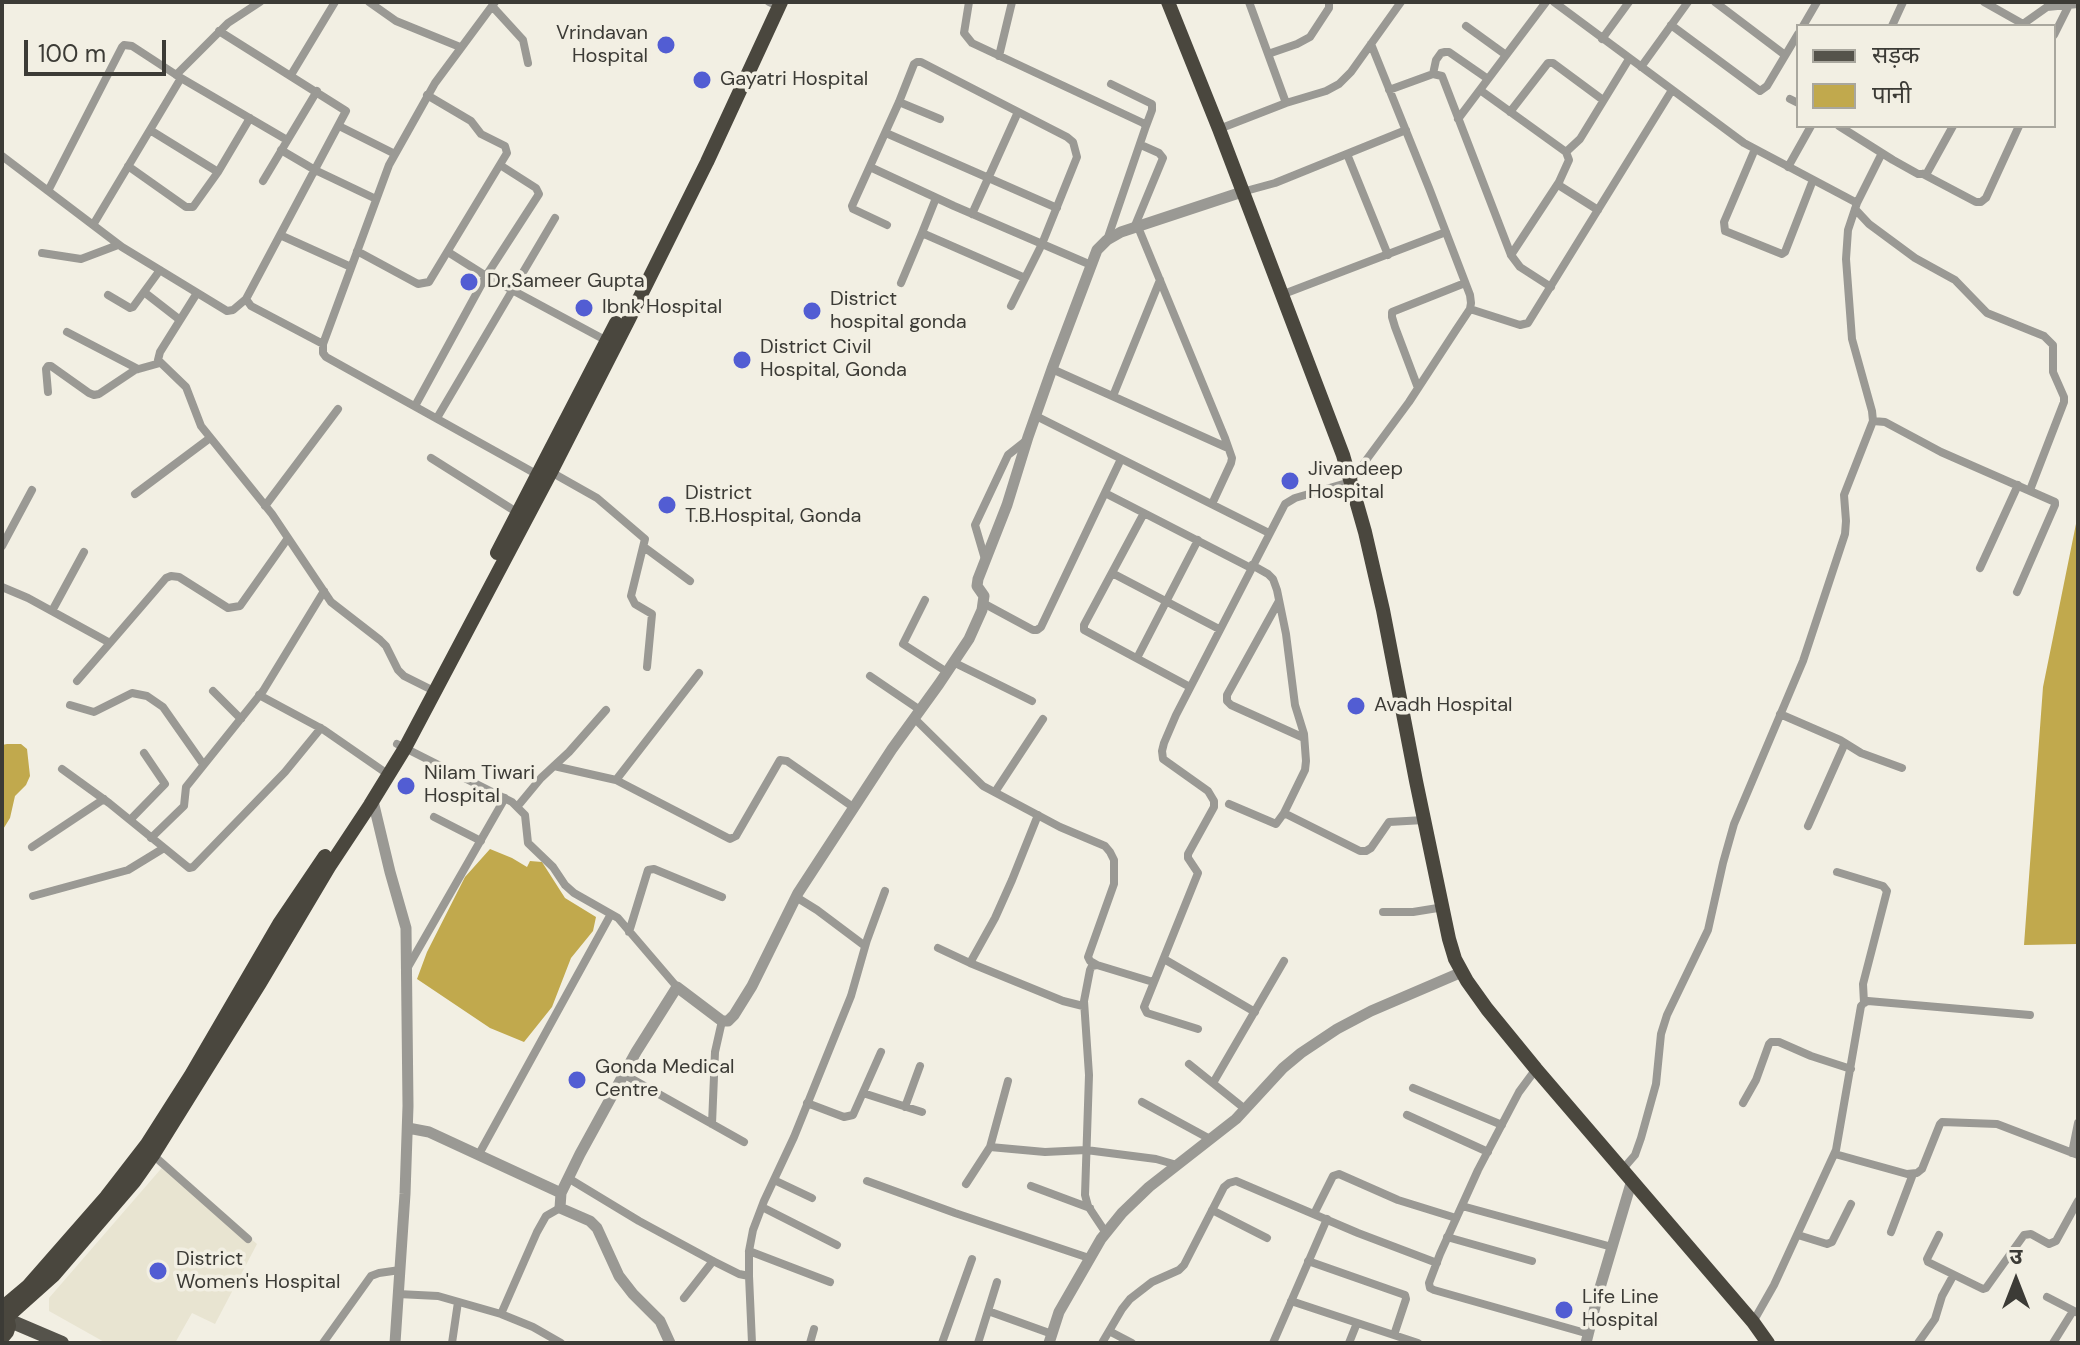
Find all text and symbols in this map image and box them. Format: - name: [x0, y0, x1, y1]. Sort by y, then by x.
- place label: Vrindavan Hospital: [556, 22, 648, 69]
- scale bar: [28, 24, 170, 74]
- legend: [1796, 24, 2056, 128]
- marker: Vrindavan Hospital: [655, 34, 677, 56]
- text: 100 m: [38, 38, 106, 69]
- text: सड़क: [1872, 39, 1920, 70]
- place label: Gayatri Hospital: [720, 68, 868, 92]
- marker: Gayatri Hospital: [691, 69, 713, 91]
- text: पानी: [1872, 79, 1911, 110]
- place label: Dr.Sameer Gupta: [487, 270, 645, 294]
- marker: Dr.Sameer Gupta: [458, 271, 480, 293]
- place label: District hospital gonda: [830, 288, 967, 335]
- place label: Ibnk Hospital: [602, 296, 722, 320]
- marker: Ibnk Hospital: [573, 297, 595, 319]
- marker: District hospital gonda: [801, 300, 823, 322]
- place label: District Civil Hospital, Gonda: [760, 336, 907, 383]
- marker: District Civil Hospital, Gonda: [731, 349, 753, 371]
- place label: Jivandeep Hospital: [1308, 458, 1403, 505]
- marker: Jivandeep Hospital: [1279, 470, 1301, 492]
- place label: District T.B.Hospital, Gonda: [685, 482, 861, 529]
- marker: District T.B.Hospital, Gonda: [656, 494, 678, 516]
- place label: Avadh Hospital: [1374, 694, 1513, 718]
- marker: Avadh Hospital: [1345, 695, 1367, 717]
- place label: Nilam Tiwari Hospital: [424, 762, 535, 809]
- marker: Nilam Tiwari Hospital: [395, 775, 417, 797]
- place label: Gonda Medical Centre: [595, 1056, 735, 1103]
- marker: Gonda Medical Centre: [566, 1069, 588, 1091]
- north arrow: [1976, 1241, 2056, 1321]
- text: उ: [2010, 1242, 2022, 1271]
- place label: District Women's Hospital: [176, 1248, 340, 1295]
- marker: District Women's Hospital: [147, 1260, 169, 1282]
- place label: Life Line Hospital: [1582, 1286, 1659, 1333]
- marker: Life Line Hospital: [1553, 1299, 1575, 1321]

